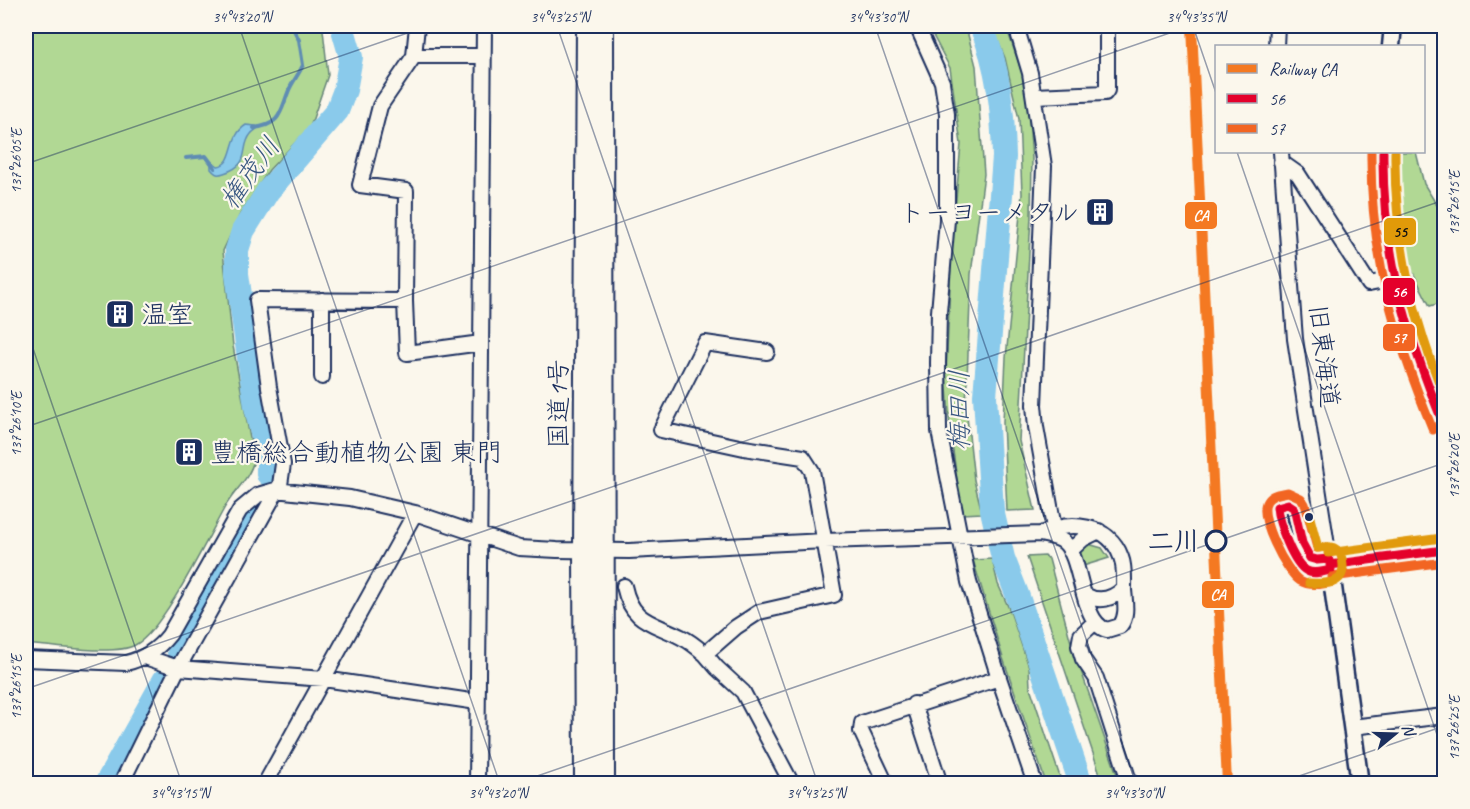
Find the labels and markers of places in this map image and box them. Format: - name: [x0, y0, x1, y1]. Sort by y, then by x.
- place label: トーヨーメタル: [899, 196, 1079, 229]
- building icon: トーヨーメタル: [1084, 196, 1116, 228]
- building icon: 温室: [104, 298, 136, 330]
- place label: 温室: [141, 298, 193, 331]
- building icon: 豊橋総合動植物公園 東門: [173, 436, 205, 468]
- place label: 豊橋総合動植物公園 東門: [210, 436, 502, 469]
- unlabelled marker: [1303, 511, 1315, 523]
- place label: 二川: [1148, 525, 1200, 558]
- marker: 二川: [1205, 530, 1227, 552]

